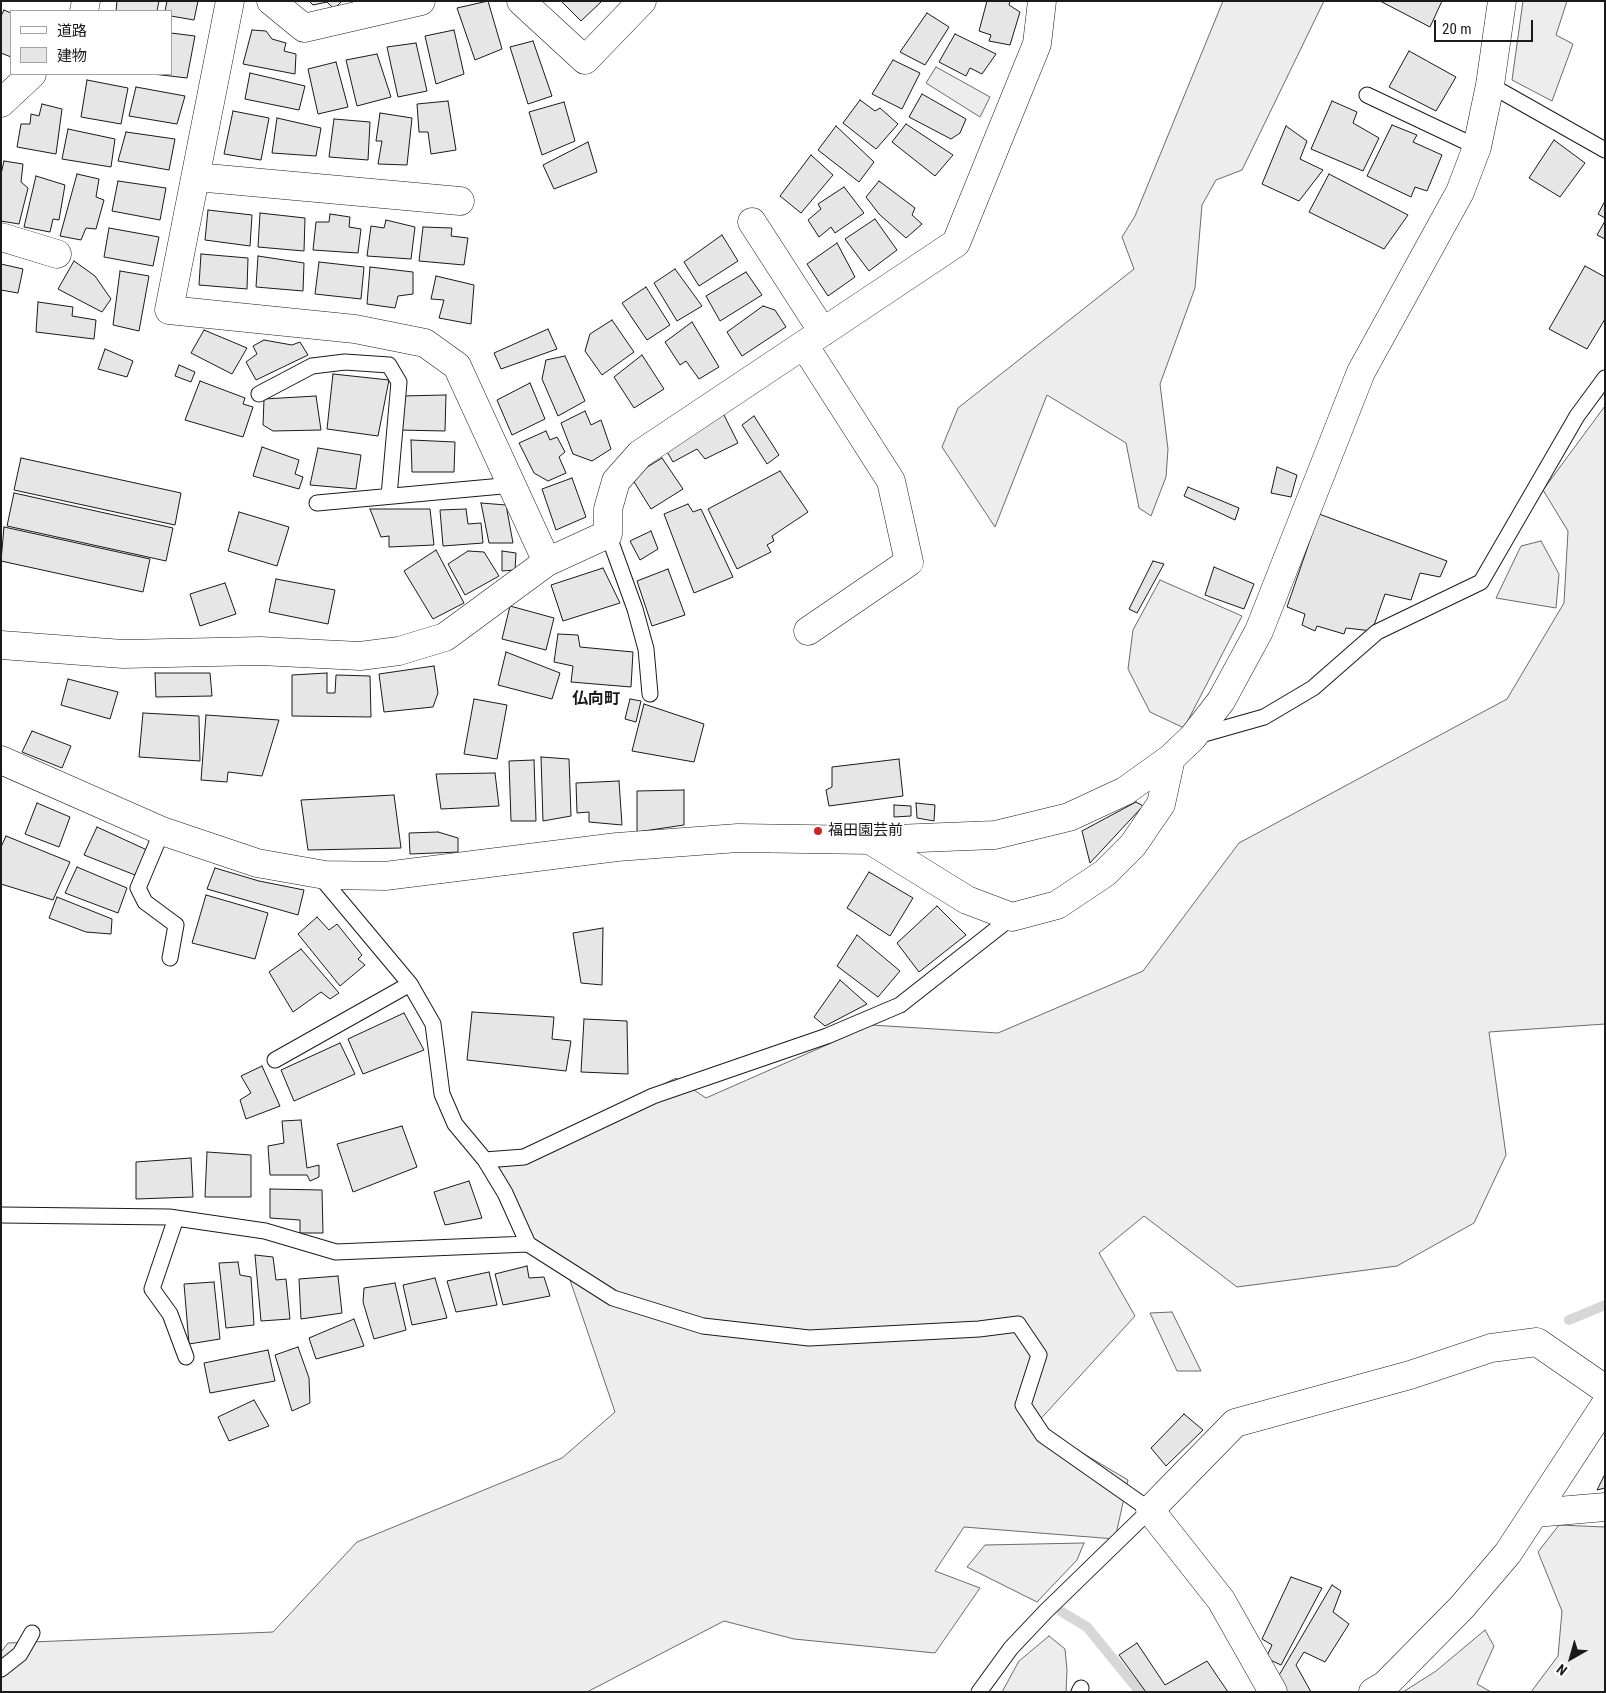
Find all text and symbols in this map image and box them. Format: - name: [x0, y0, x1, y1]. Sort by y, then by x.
- legend: [10, 10, 172, 75]
- scale bar: [1436, 10, 1535, 42]
- text: 20 m: [1442, 20, 1472, 38]
- text: 道路: [57, 22, 87, 40]
- text: 建物: [57, 47, 87, 65]
- district label: 仏向町: [572, 690, 620, 710]
- place label: 福田園芸前: [828, 822, 903, 840]
- marker: 福田園芸前: [812, 825, 824, 837]
- north arrow: [1546, 1633, 1596, 1683]
- text: N: [1553, 1661, 1570, 1679]

